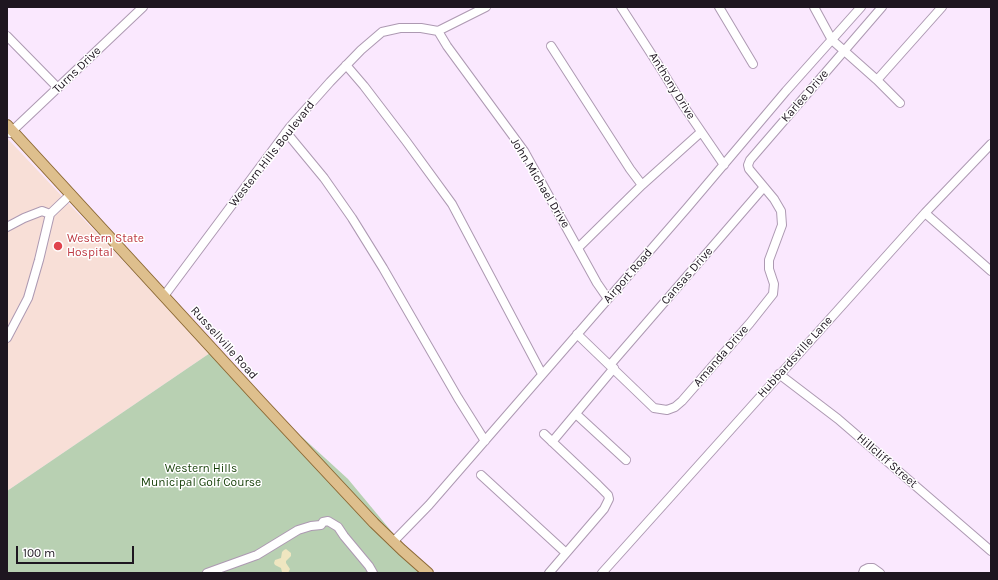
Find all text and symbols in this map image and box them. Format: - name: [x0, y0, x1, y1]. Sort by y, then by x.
- street label: Turns Drive: [50, 44, 104, 96]
- street label: Anthony Drive: [646, 50, 698, 122]
- street label: Karlee Drive: [778, 67, 832, 125]
- street label: Western Hills Boulevard: [226, 98, 318, 210]
- street label: John Michael Drive: [507, 135, 573, 231]
- place label: Western State Hospital: [67, 232, 144, 260]
- marker: Western State Hospital: [52, 240, 64, 252]
- street label: Cansas Drive: [658, 244, 716, 308]
- street label: Airport Road: [600, 246, 656, 306]
- street label: Russellville Road: [188, 304, 260, 382]
- street label: Hubbardsville Lane: [755, 313, 835, 401]
- street label: Amanda Drive: [690, 322, 752, 390]
- street label: Hillcliff Street: [854, 431, 920, 491]
- park label: Western Hills Municipal Golf Course: [141, 462, 261, 490]
- scale bar: [18, 538, 136, 564]
- text: 100 m: [23, 546, 55, 560]

